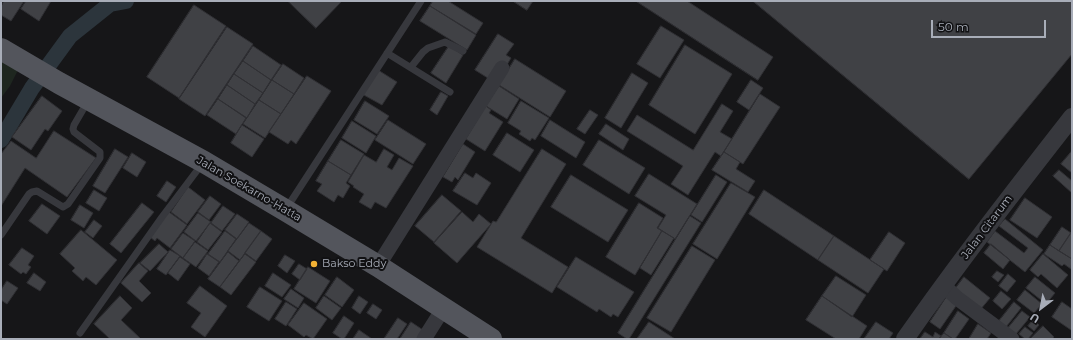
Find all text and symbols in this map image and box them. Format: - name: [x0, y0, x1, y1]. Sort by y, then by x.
- scale bar: [933, 12, 1048, 38]
- text: 50 m: [938, 19, 969, 34]
- street label: Jalan Soekarno-Hatta: [194, 154, 304, 224]
- street label: Jalan Citarum: [959, 192, 1015, 262]
- place label: Bakso Eddy: [322, 257, 386, 271]
- marker: Bakso Eddy: [309, 259, 319, 269]
- north arrow: [1021, 288, 1061, 328]
- text: U: [1027, 310, 1042, 326]

